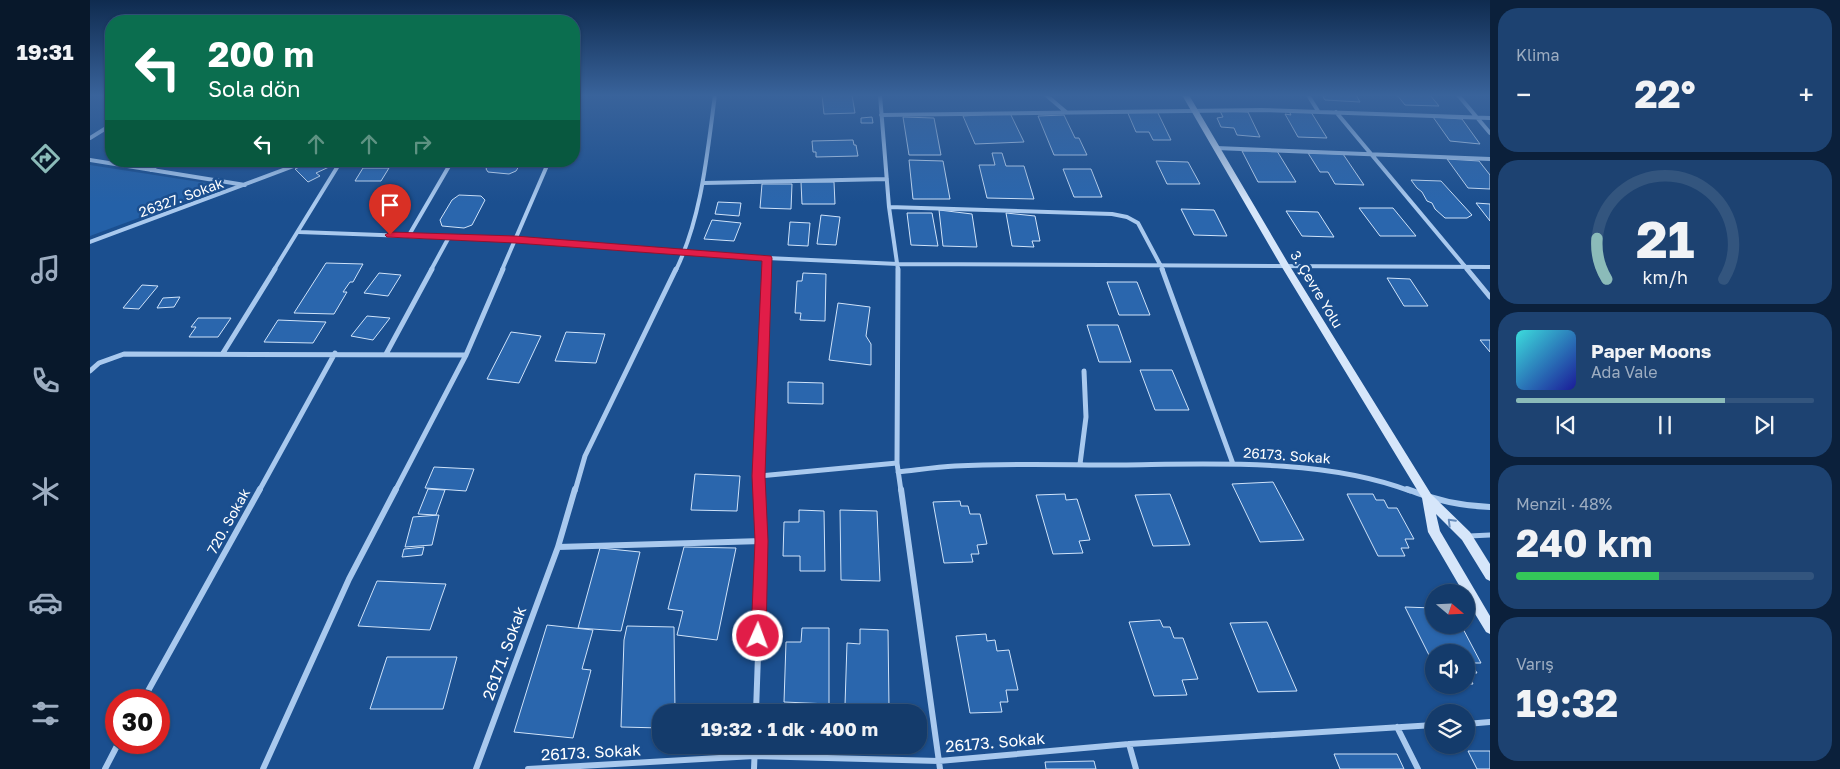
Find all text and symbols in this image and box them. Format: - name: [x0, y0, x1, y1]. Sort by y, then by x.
- text: 200 m: [208, 33, 314, 75]
- icon: left: [125, 35, 190, 100]
- text: 19:31: [16, 38, 74, 65]
- text: Klima: [1516, 45, 1560, 65]
- text: 22°: [1634, 71, 1696, 116]
- text: Sola dön: [208, 75, 301, 102]
- text: −: [1516, 78, 1531, 111]
- text: +: [1799, 78, 1814, 111]
- icon: left: [249, 130, 277, 158]
- icon: ahead: [302, 130, 330, 158]
- icon: ahead: [355, 130, 383, 158]
- icon: right: [408, 130, 436, 158]
- icon: directions: [28, 141, 63, 176]
- street label: 26327. Sokak: [136, 174, 226, 220]
- pin: [369, 184, 411, 235]
- icon: arrive: [376, 191, 404, 219]
- text: 21: [1636, 207, 1694, 269]
- street label: 3. Çevre Yolu: [1287, 247, 1347, 331]
- icon: music: [28, 252, 63, 287]
- text: km/h: [1642, 266, 1688, 288]
- text: Paper Moons: [1591, 339, 1711, 362]
- text: Ada Vale: [1591, 362, 1657, 382]
- icon: phone: [28, 363, 63, 398]
- icon: previous: [1552, 411, 1580, 439]
- icon: pause: [1651, 411, 1679, 439]
- icon: next: [1750, 411, 1778, 439]
- street label: 26173. Sokak: [1243, 443, 1331, 467]
- icon: climate: [28, 474, 63, 509]
- street label: 720. Sokak: [203, 485, 253, 557]
- text: Menzil · 48%: [1516, 494, 1612, 514]
- one-way arrow: [1448, 518, 1457, 527]
- text: 240 km: [1516, 520, 1652, 565]
- north arrow: [1425, 584, 1475, 634]
- map controls: [1425, 584, 1475, 754]
- icon: car: [28, 585, 63, 620]
- street label: 26171. Sokak: [478, 603, 530, 703]
- position arrow: [731, 609, 783, 661]
- button: sound: [1425, 644, 1475, 694]
- text: Varış: [1516, 654, 1554, 674]
- text: 19:32: [1516, 680, 1618, 725]
- speed limit sign: 30: [105, 689, 170, 754]
- icon: filters: [28, 696, 63, 731]
- button: layers: [1425, 704, 1475, 754]
- text: 19:32 · 1 dk · 400 m: [701, 717, 878, 740]
- street label: 26173. Sokak: [944, 728, 1046, 756]
- street label: 26173. Sokak: [540, 739, 642, 765]

